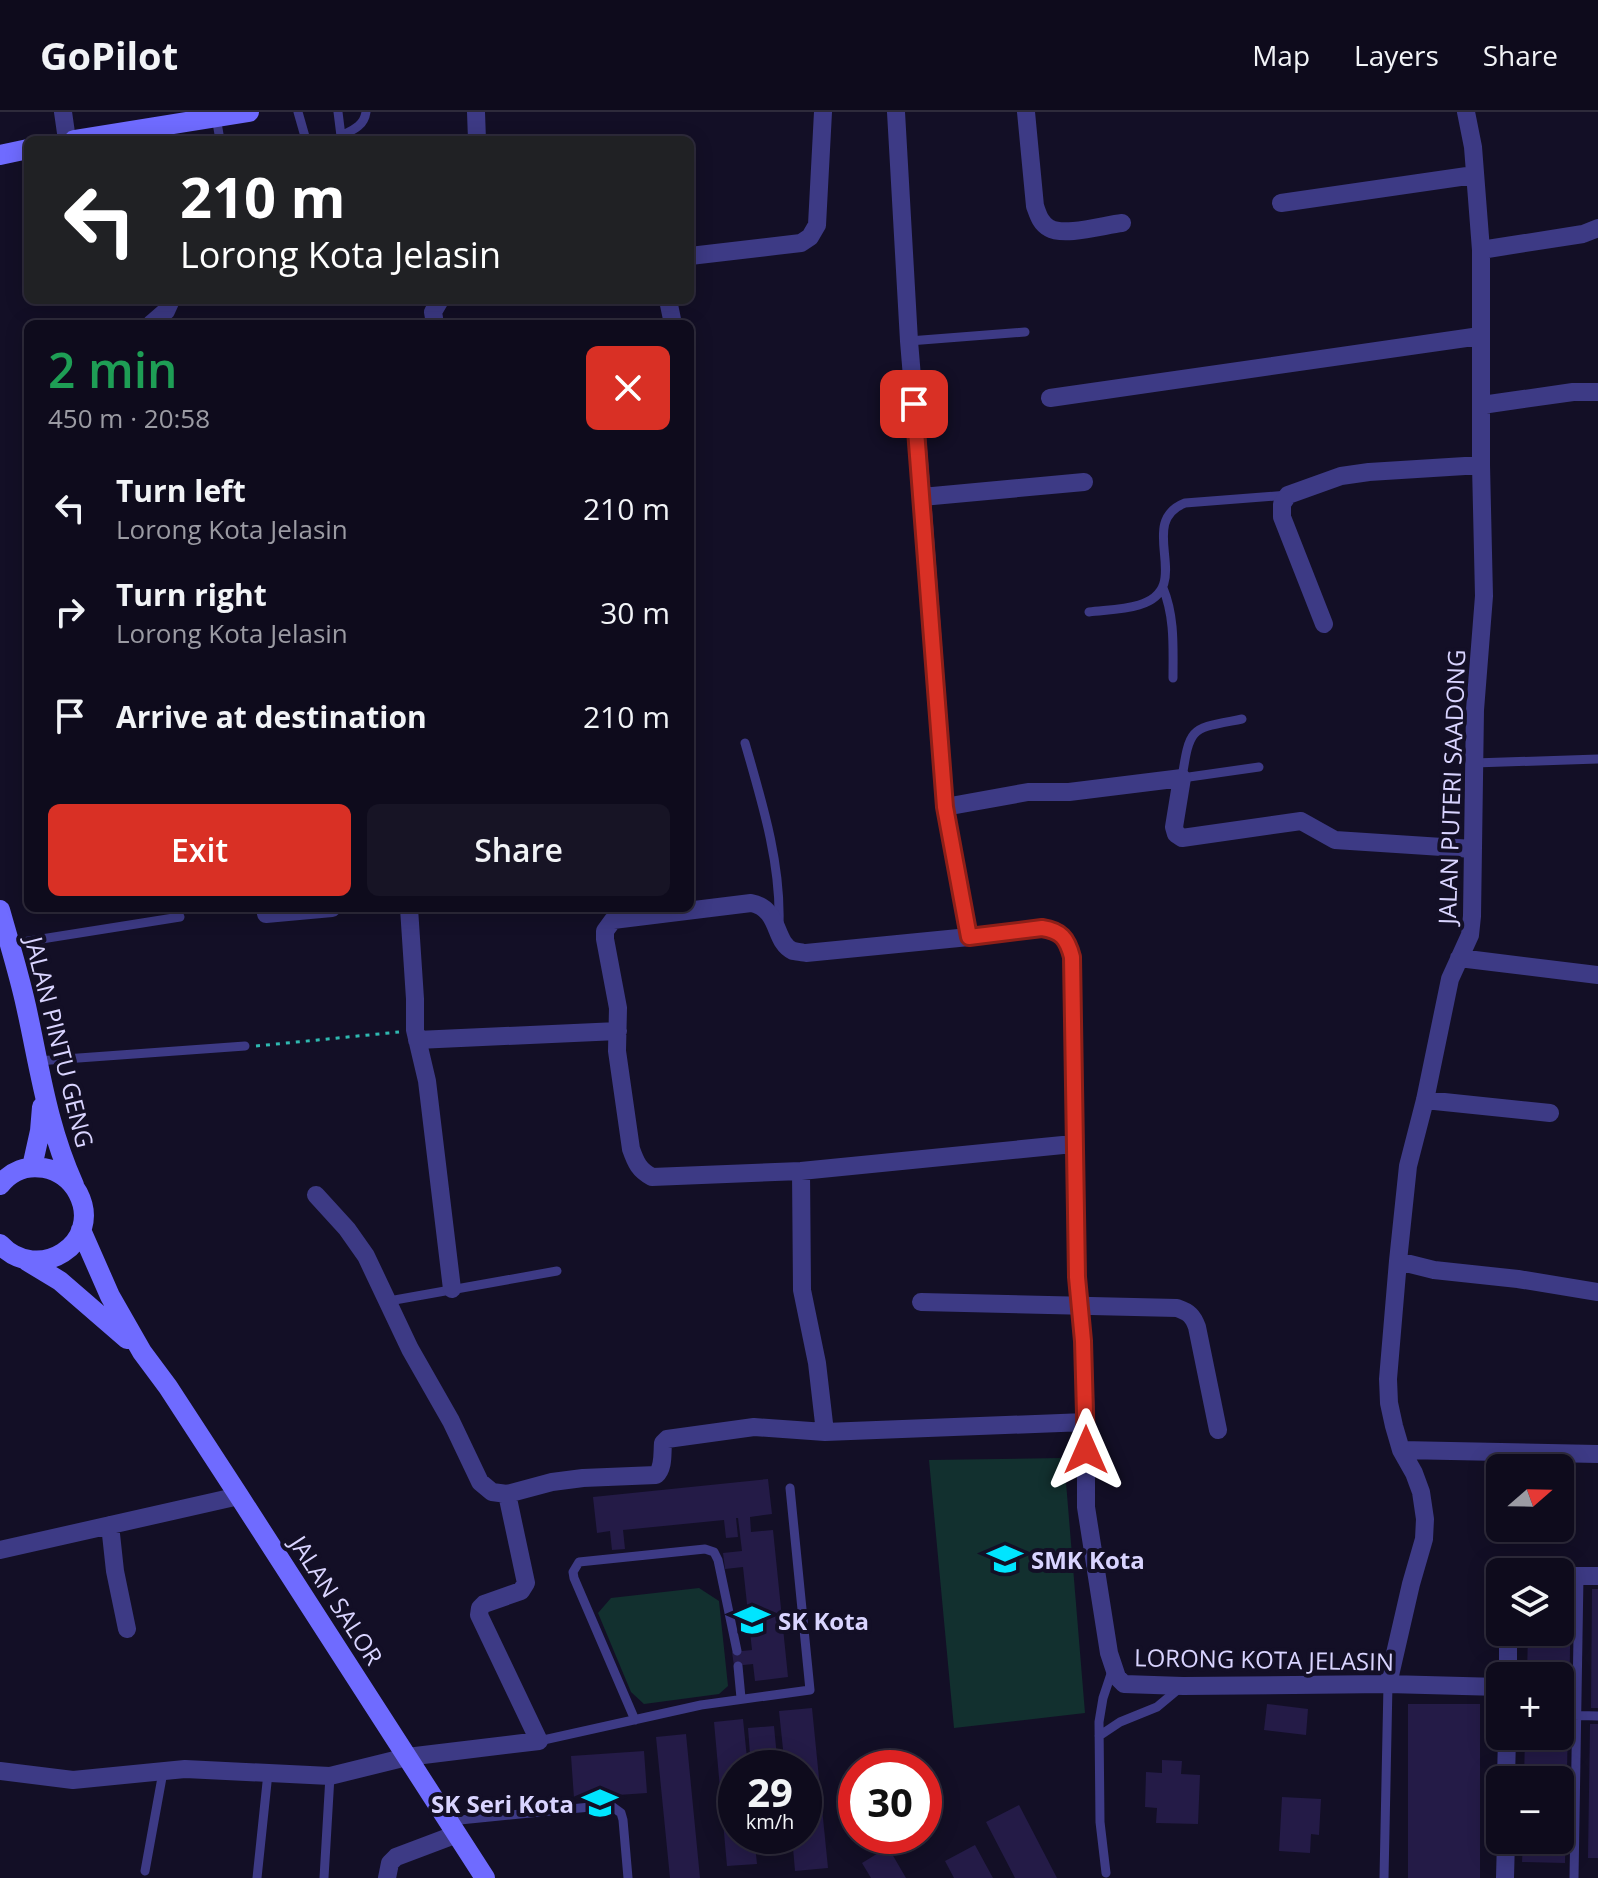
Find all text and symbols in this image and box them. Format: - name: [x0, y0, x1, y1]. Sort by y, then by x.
- text: GoPilot: [40, 29, 178, 81]
- text: Map: [1252, 36, 1310, 74]
- text: Layers: [1354, 36, 1439, 74]
- text: Share: [1483, 36, 1558, 74]
- text: 210 m: [180, 158, 346, 234]
- icon: left: [48, 168, 152, 272]
- text: Lorong Kota Jelasin: [180, 230, 501, 279]
- text: 2 min: [48, 337, 178, 402]
- button: close: [586, 346, 670, 430]
- pin: [880, 370, 948, 438]
- icon: arrive: [892, 382, 936, 426]
- text: 450 m · 20:58: [48, 400, 210, 436]
- text: Turn left: [116, 470, 246, 511]
- icon: left: [48, 486, 92, 530]
- text: 210 m: [583, 488, 670, 529]
- text: Lorong Kota Jelasin: [116, 511, 348, 547]
- text: Turn right: [116, 574, 267, 615]
- icon: right: [48, 590, 92, 634]
- text: 30 m: [600, 592, 670, 633]
- text: Lorong Kota Jelasin: [116, 615, 348, 651]
- street label: JALAN PUTERI SAADONG: [1430, 649, 1472, 927]
- icon: arrive: [48, 694, 92, 738]
- text: Arrive at destination: [116, 696, 427, 737]
- text: 210 m: [583, 696, 670, 737]
- button: Exit: [48, 804, 351, 896]
- button: Share: [367, 804, 670, 896]
- street label: JALAN PINTU GENG: [17, 931, 102, 1151]
- position arrow: [1044, 1408, 1128, 1492]
- north arrow: [1486, 1454, 1574, 1542]
- map controls: [1486, 1454, 1574, 1854]
- street label: JALAN SALOR: [282, 1527, 391, 1671]
- school or university icon: SMK Kota: [986, 1540, 1024, 1578]
- place label: SMK Kota: [1031, 1543, 1145, 1576]
- button: layers: [1486, 1558, 1574, 1646]
- school or university icon: SK Kota: [733, 1601, 771, 1639]
- place label: SK Kota: [778, 1604, 869, 1637]
- street label: LORONG KOTA JELASIN: [1134, 1640, 1394, 1678]
- button: +: [1486, 1662, 1574, 1750]
- speed limit sign: 30: [838, 1750, 942, 1854]
- text: 29: [747, 1764, 793, 1819]
- button: −: [1486, 1766, 1574, 1854]
- school or university icon: SK Seri Kota: [581, 1784, 619, 1822]
- place label: SK Seri Kota: [431, 1787, 574, 1820]
- text: km/h: [746, 1808, 794, 1835]

